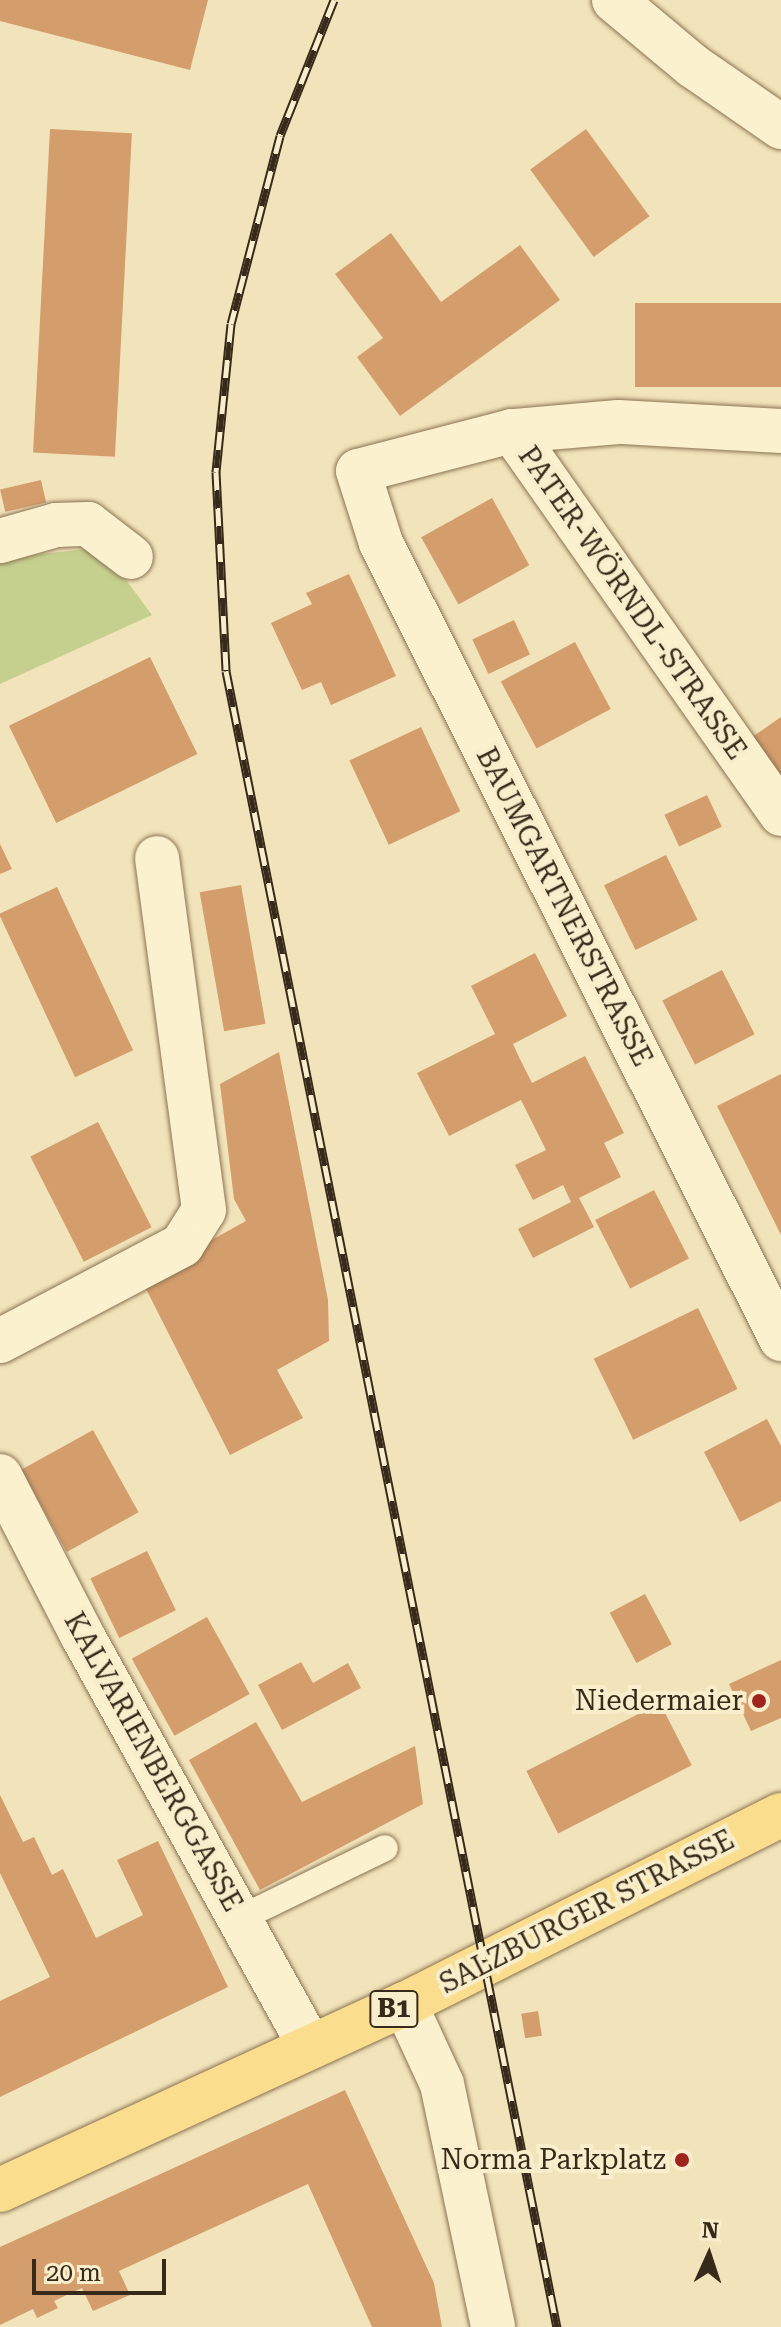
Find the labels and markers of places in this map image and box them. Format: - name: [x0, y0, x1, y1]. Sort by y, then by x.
- place label: Niedermaier: [575, 1684, 743, 1718]
- marker: Niedermaier: [750, 1692, 768, 1710]
- place label: Norma Parkplatz: [441, 2143, 666, 2177]
- marker: Norma Parkplatz: [673, 2151, 691, 2169]

